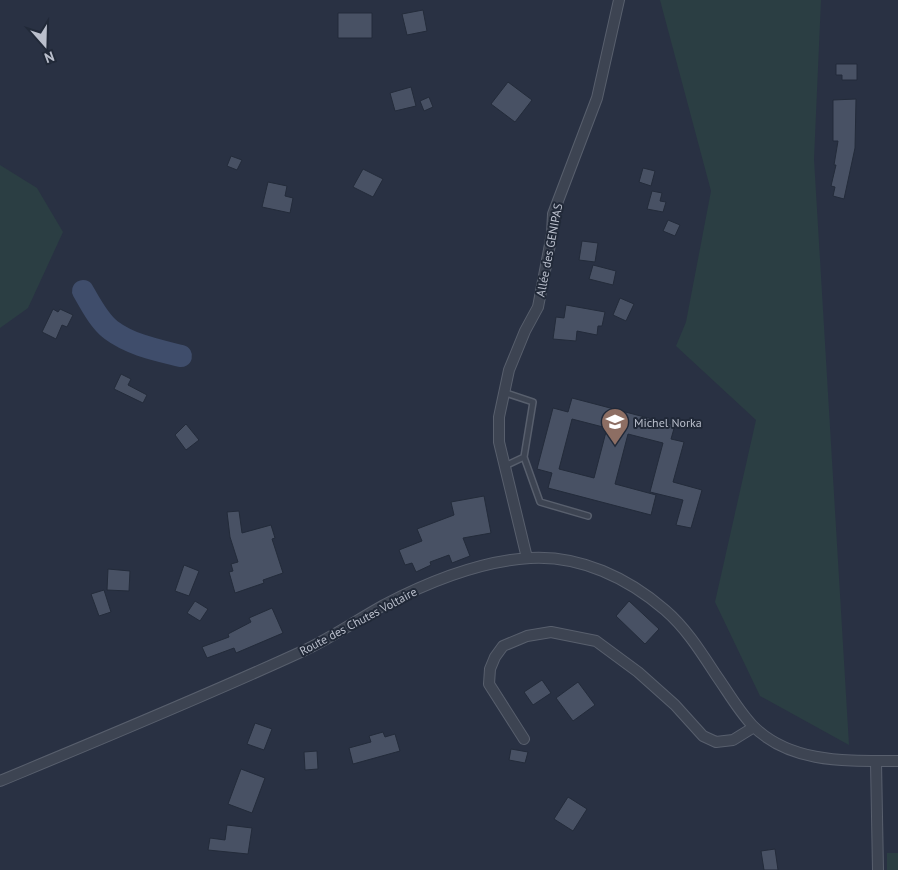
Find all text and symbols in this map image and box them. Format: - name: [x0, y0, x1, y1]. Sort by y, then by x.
- north arrow: [20, 20, 70, 70]
- text: N: [42, 47, 57, 67]
- street label: Allée des GENIPAS: [533, 202, 565, 298]
- school or university icon: Michel Norka: [600, 407, 630, 446]
- place label: Michel Norka: [634, 415, 702, 430]
- street label: Route des Chutes Voltaire: [297, 584, 419, 658]

